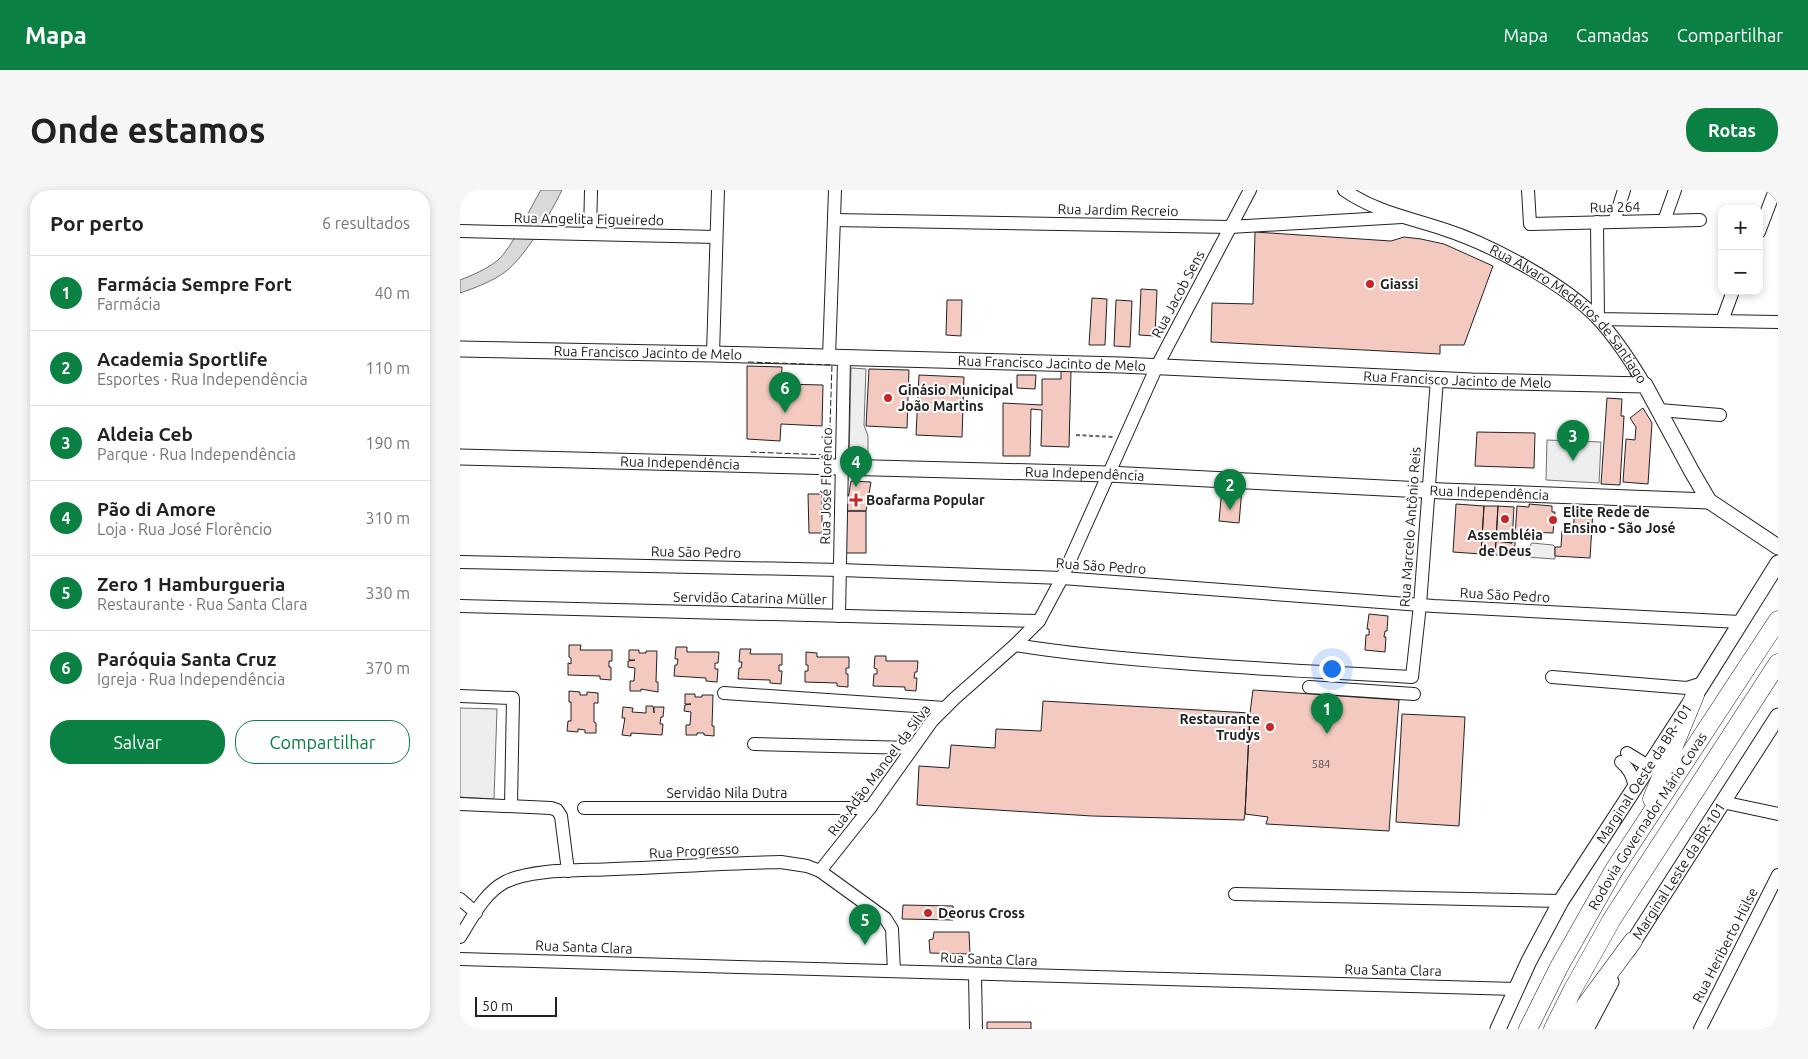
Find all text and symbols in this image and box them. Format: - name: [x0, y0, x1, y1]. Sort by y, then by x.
- text: Mapa: [25, 22, 87, 49]
- text: Mapa: [1503, 25, 1548, 45]
- text: Camadas: [1576, 25, 1649, 45]
- text: Compartilhar: [1677, 25, 1783, 45]
- button: Rotas: [1686, 108, 1778, 152]
- text: Onde estamos: [30, 110, 265, 150]
- street label: Rua 264: [1589, 199, 1641, 215]
- street label: Rua Jardim Recreio: [1057, 201, 1179, 219]
- map controls: [1718, 205, 1763, 295]
- button: +: [1718, 205, 1763, 250]
- street label: Rua Angelita Figueiredo: [514, 210, 664, 228]
- text: Por perto: [50, 211, 144, 235]
- text: 6 resultados: [322, 214, 410, 232]
- street label: Rua Álvaro Medeiros de Santiago: [1487, 241, 1650, 386]
- street label: Rua Jacob Sens: [1148, 248, 1208, 340]
- button: −: [1718, 250, 1763, 295]
- text: Farmácia Sempre Fort: [97, 273, 292, 295]
- place label: Giassi: [1380, 276, 1418, 292]
- marker: Giassi: [1364, 278, 1376, 290]
- text: 1: [61, 284, 71, 302]
- text: 40 m: [374, 284, 410, 302]
- text: Farmácia: [97, 295, 161, 313]
- street label: Rua Francisco Jacinto de Melo: [554, 343, 742, 363]
- text: Academia Sportlife: [97, 348, 268, 370]
- street label: Rua Francisco Jacinto de Melo: [957, 353, 1146, 374]
- text: 2: [61, 359, 71, 377]
- text: 110 m: [365, 359, 410, 377]
- street label: Rua Francisco Jacinto de Melo: [1363, 368, 1552, 391]
- text: Esportes · Rua Independência: [97, 370, 308, 388]
- pin: 6: [769, 372, 801, 413]
- place label: Ginásio Municipal João Martins: [898, 382, 1013, 414]
- marker: Ginásio Municipal João Martins: [882, 392, 894, 404]
- pin: 3: [1557, 420, 1589, 461]
- text: Aldeia Ceb: [97, 423, 193, 445]
- street label: Rua José Florêncio: [817, 427, 835, 545]
- text: 3: [61, 434, 71, 452]
- text: 190 m: [365, 434, 410, 452]
- text: Parque · Rua Independência: [97, 445, 296, 463]
- pin: 4: [840, 446, 872, 487]
- street label: Rua Marcelo Antônio Reis: [1396, 446, 1424, 608]
- street label: Rua Independência: [620, 453, 740, 472]
- street label: Rua Independência: [1025, 464, 1145, 484]
- pin: 2: [1214, 469, 1246, 510]
- street label: Rua Independência: [1429, 482, 1549, 503]
- place label: Boafarma Popular: [866, 492, 985, 508]
- marker: Boafarma Popular: [850, 494, 862, 506]
- text: Pão di Amore: [97, 498, 216, 520]
- place label: Elite Rede de Ensino - São José: [1563, 504, 1676, 536]
- text: 4: [61, 509, 71, 527]
- text: 310 m: [365, 509, 410, 527]
- marker: Assembléia de Deus: [1499, 513, 1511, 525]
- marker: Elite Rede de Ensino - São José: [1547, 514, 1559, 526]
- text: Loja · Rua José Florêncio: [97, 520, 272, 538]
- place label: Assembléia de Deus: [1467, 527, 1543, 559]
- street label: Rua São Pedro: [651, 543, 741, 561]
- street label: Rua São Pedro: [1055, 555, 1147, 577]
- text: Zero 1 Hamburgueria: [97, 573, 285, 595]
- text: 5: [61, 584, 71, 602]
- text: 330 m: [365, 584, 410, 602]
- street label: Rua São Pedro: [1459, 585, 1551, 605]
- street label: Servidão Catarina Müller: [673, 589, 828, 607]
- text: Restaurante · Rua Santa Clara: [97, 595, 308, 613]
- text: Paróquia Santa Cruz: [97, 648, 276, 670]
- your location: [1319, 656, 1345, 682]
- text: 6: [61, 659, 71, 677]
- text: 370 m: [365, 659, 410, 677]
- text: Igreja · Rua Independência: [97, 670, 285, 688]
- pin: 1: [1311, 693, 1343, 734]
- street label: Rua Adão Manoel da Silva: [824, 701, 934, 839]
- street label: Marginal Oeste da BR-101: [1593, 701, 1695, 846]
- place label: Restaurante Trudys: [1179, 711, 1260, 743]
- button: Salvar: [50, 720, 225, 764]
- button: Compartilhar: [235, 720, 410, 764]
- marker: Restaurante Trudys: [1264, 721, 1276, 733]
- street label: Rodovia Governador Mário Covas: [1585, 729, 1710, 913]
- house number: 584: [1312, 758, 1330, 770]
- street label: Servidão Nila Dutra: [666, 785, 788, 801]
- street label: Marginal Leste da BR-101: [1629, 799, 1729, 942]
- street label: Rua Progresso: [648, 841, 740, 861]
- street label: Rua Heriberto Hülse: [1689, 885, 1761, 1005]
- pin: 5: [849, 904, 881, 945]
- place label: Deorus Cross: [938, 905, 1025, 921]
- marker: Deorus Cross: [922, 907, 934, 919]
- street label: Rua Santa Clara: [535, 937, 633, 957]
- street label: Rua Santa Clara: [940, 949, 1038, 969]
- street label: Rua Santa Clara: [1344, 961, 1442, 979]
- scale bar: [475, 994, 558, 1017]
- text: 50 m: [482, 998, 513, 1014]

